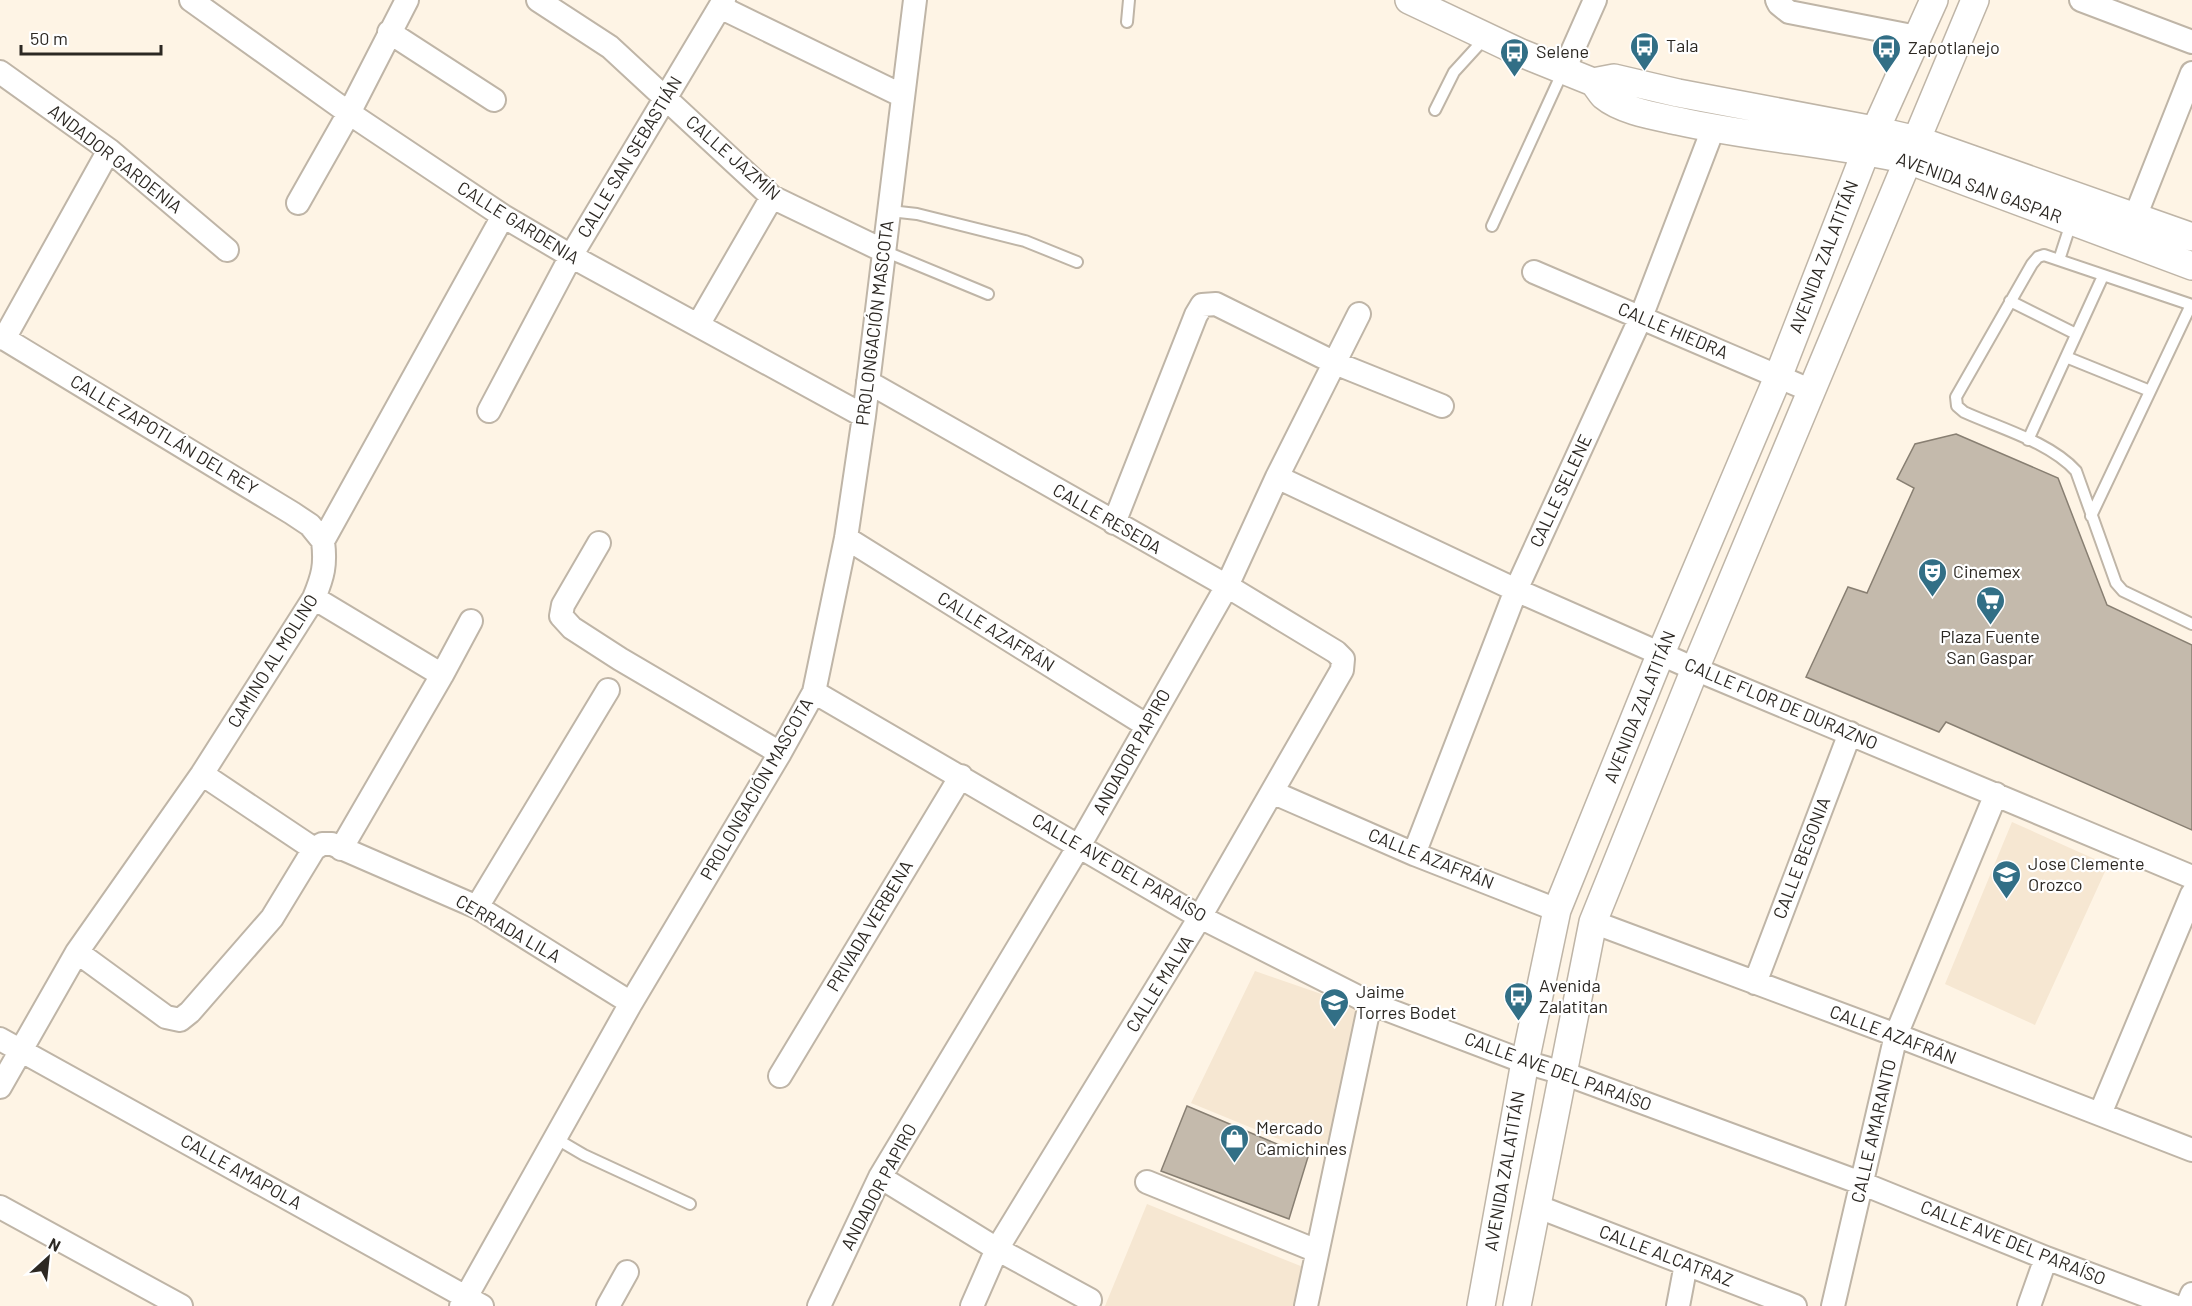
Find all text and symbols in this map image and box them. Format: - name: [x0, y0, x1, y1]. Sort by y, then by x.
- scale bar: [21, 18, 160, 56]
- text: 50 m: [30, 27, 68, 49]
- bus stop icon: Tala: [1629, 30, 1661, 72]
- bus stop icon: Zapotlanejo: [1871, 32, 1903, 74]
- place label: Tala: [1666, 34, 1699, 56]
- bus stop icon: Selene: [1499, 36, 1531, 78]
- place label: Zapotlanejo: [1908, 36, 2000, 58]
- place label: Selene: [1536, 40, 1589, 62]
- street label: CALLE SAN SEBASTIÁN: [572, 72, 686, 241]
- street label: ANDADOR GARDENIA: [44, 99, 187, 217]
- street label: CALLE JAZMÍN: [682, 110, 785, 204]
- street label: AVENIDA SAN GASPAR: [1894, 147, 2065, 227]
- street label: CALLE GARDENIA: [454, 176, 584, 268]
- street label: AVENIDA ZALATITÁN: [1784, 177, 1862, 336]
- street label: PROLONGACIÓN MASCOTA: [851, 219, 898, 427]
- street label: CALLE HIEDRA: [1615, 297, 1732, 363]
- street label: CALLE ZAPOTLÁN DEL REY: [67, 369, 262, 499]
- street label: CALLE SELENE: [1524, 431, 1596, 551]
- street label: CALLE RESEDA: [1049, 478, 1166, 558]
- theatre icon: Cinemex: [1916, 556, 1948, 598]
- place label: Cinemex: [1953, 560, 2021, 582]
- supermarket icon: Plaza Fuente San Gaspar: [1974, 584, 2006, 626]
- street label: CALLE AZAFRÁN: [934, 586, 1059, 676]
- street label: CAMINO AL MOLINO: [222, 590, 322, 731]
- place label: Plaza Fuente San Gaspar: [1940, 625, 2040, 668]
- street label: AVENIDA ZALATITÁN: [1599, 627, 1680, 786]
- street label: CALLE FLOR DE DURAZNO: [1682, 652, 1881, 754]
- street label: ANDADOR PAPIRO: [1088, 685, 1175, 818]
- street label: PROLONGACIÓN MASCOTA: [695, 694, 817, 883]
- street label: CALLE BEGONIA: [1768, 793, 1834, 922]
- street label: CALLE AVE DEL PARAÍSO: [1028, 808, 1211, 926]
- street label: CALLE AZAFRÁN: [1365, 823, 1498, 893]
- place label: Jose Clemente Orozco: [2028, 852, 2145, 895]
- street label: PRIVADA VERBENA: [821, 856, 917, 995]
- school or university icon: Jose Clemente Orozco: [1991, 858, 2023, 900]
- street label: CERRADA LILA: [452, 889, 565, 967]
- street label: CALLE MALVA: [1121, 931, 1198, 1036]
- place label: Avenida Zalatitan: [1539, 974, 1608, 1017]
- place label: Jaime Torres Bodet: [1356, 980, 1456, 1023]
- bus stop icon: Avenida Zalatitan: [1502, 980, 1534, 1022]
- school or university icon: Jaime Torres Bodet: [1319, 986, 1351, 1028]
- street label: CALLE AZAFRÁN: [1827, 1000, 1960, 1068]
- street label: CALLE AVE DEL PARAÍSO: [1462, 1027, 1655, 1115]
- street label: CALLE AMARANTO: [1846, 1057, 1900, 1205]
- street label: AVENIDA ZALATITÁN: [1479, 1089, 1529, 1253]
- place label: Mercado Camichines: [1256, 1116, 1347, 1159]
- street label: ANDADOR PAPIRO: [836, 1120, 921, 1254]
- shop icon: Mercado Camichines: [1219, 1122, 1251, 1164]
- street label: CALLE AMAPOLA: [177, 1129, 306, 1214]
- street label: CALLE AVE DEL PARAÍSO: [1918, 1195, 2109, 1289]
- street label: CALLE ALCATRAZ: [1596, 1219, 1736, 1291]
- north arrow: [18, 1228, 78, 1288]
- text: N: [46, 1233, 64, 1255]

